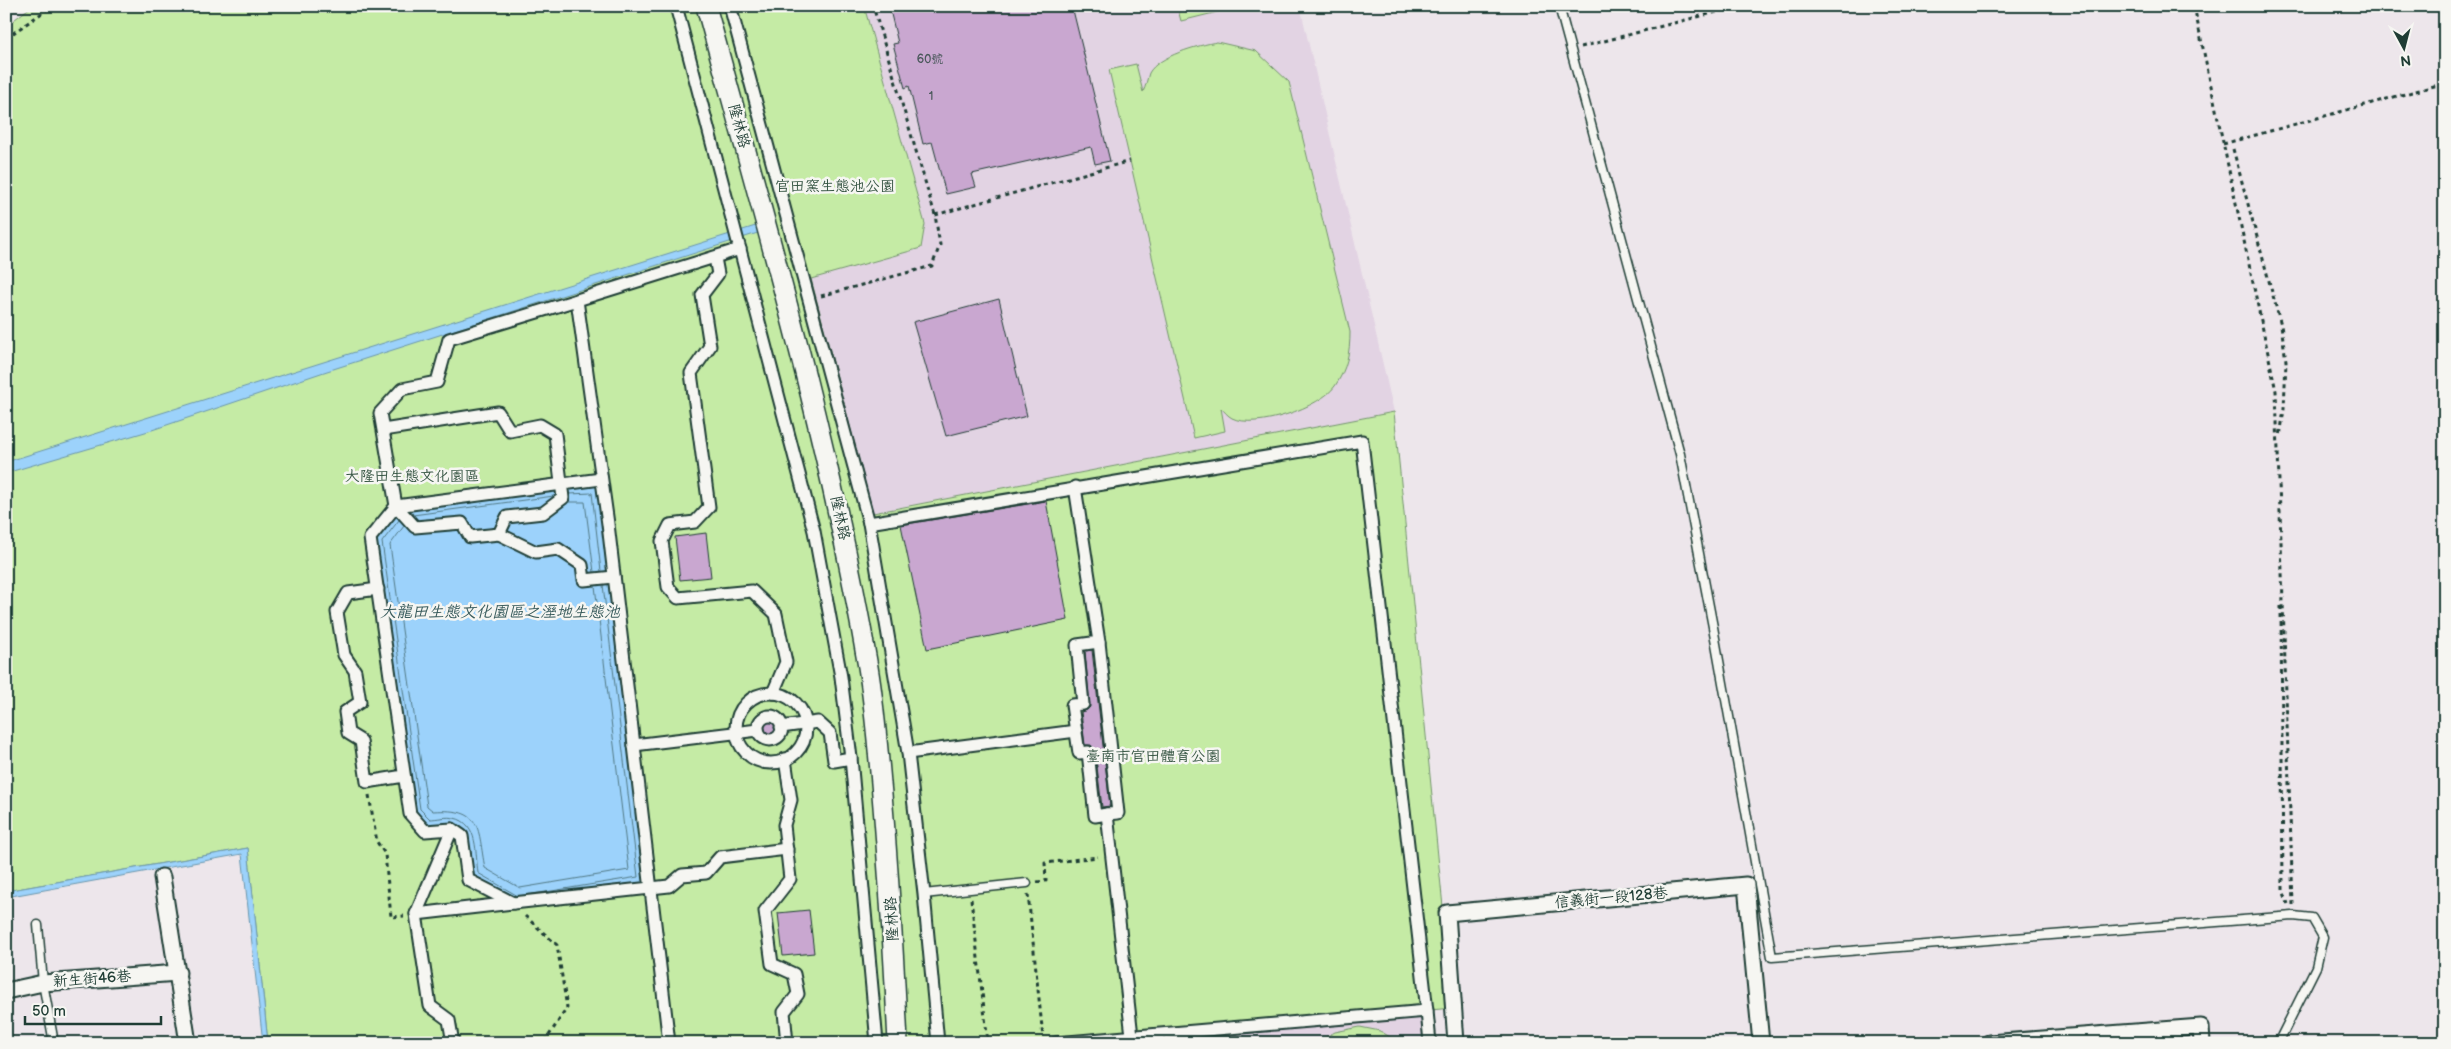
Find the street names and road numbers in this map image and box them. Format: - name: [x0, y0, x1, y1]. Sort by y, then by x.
- street label: 隆林路: [724, 102, 754, 150]
- street label: 隆林路: [826, 494, 854, 542]
- street label: 信義街一段128巷: [1554, 884, 1668, 912]
- street label: 隆林路: [881, 896, 903, 942]
- street label: 新生街46巷: [52, 967, 132, 991]

